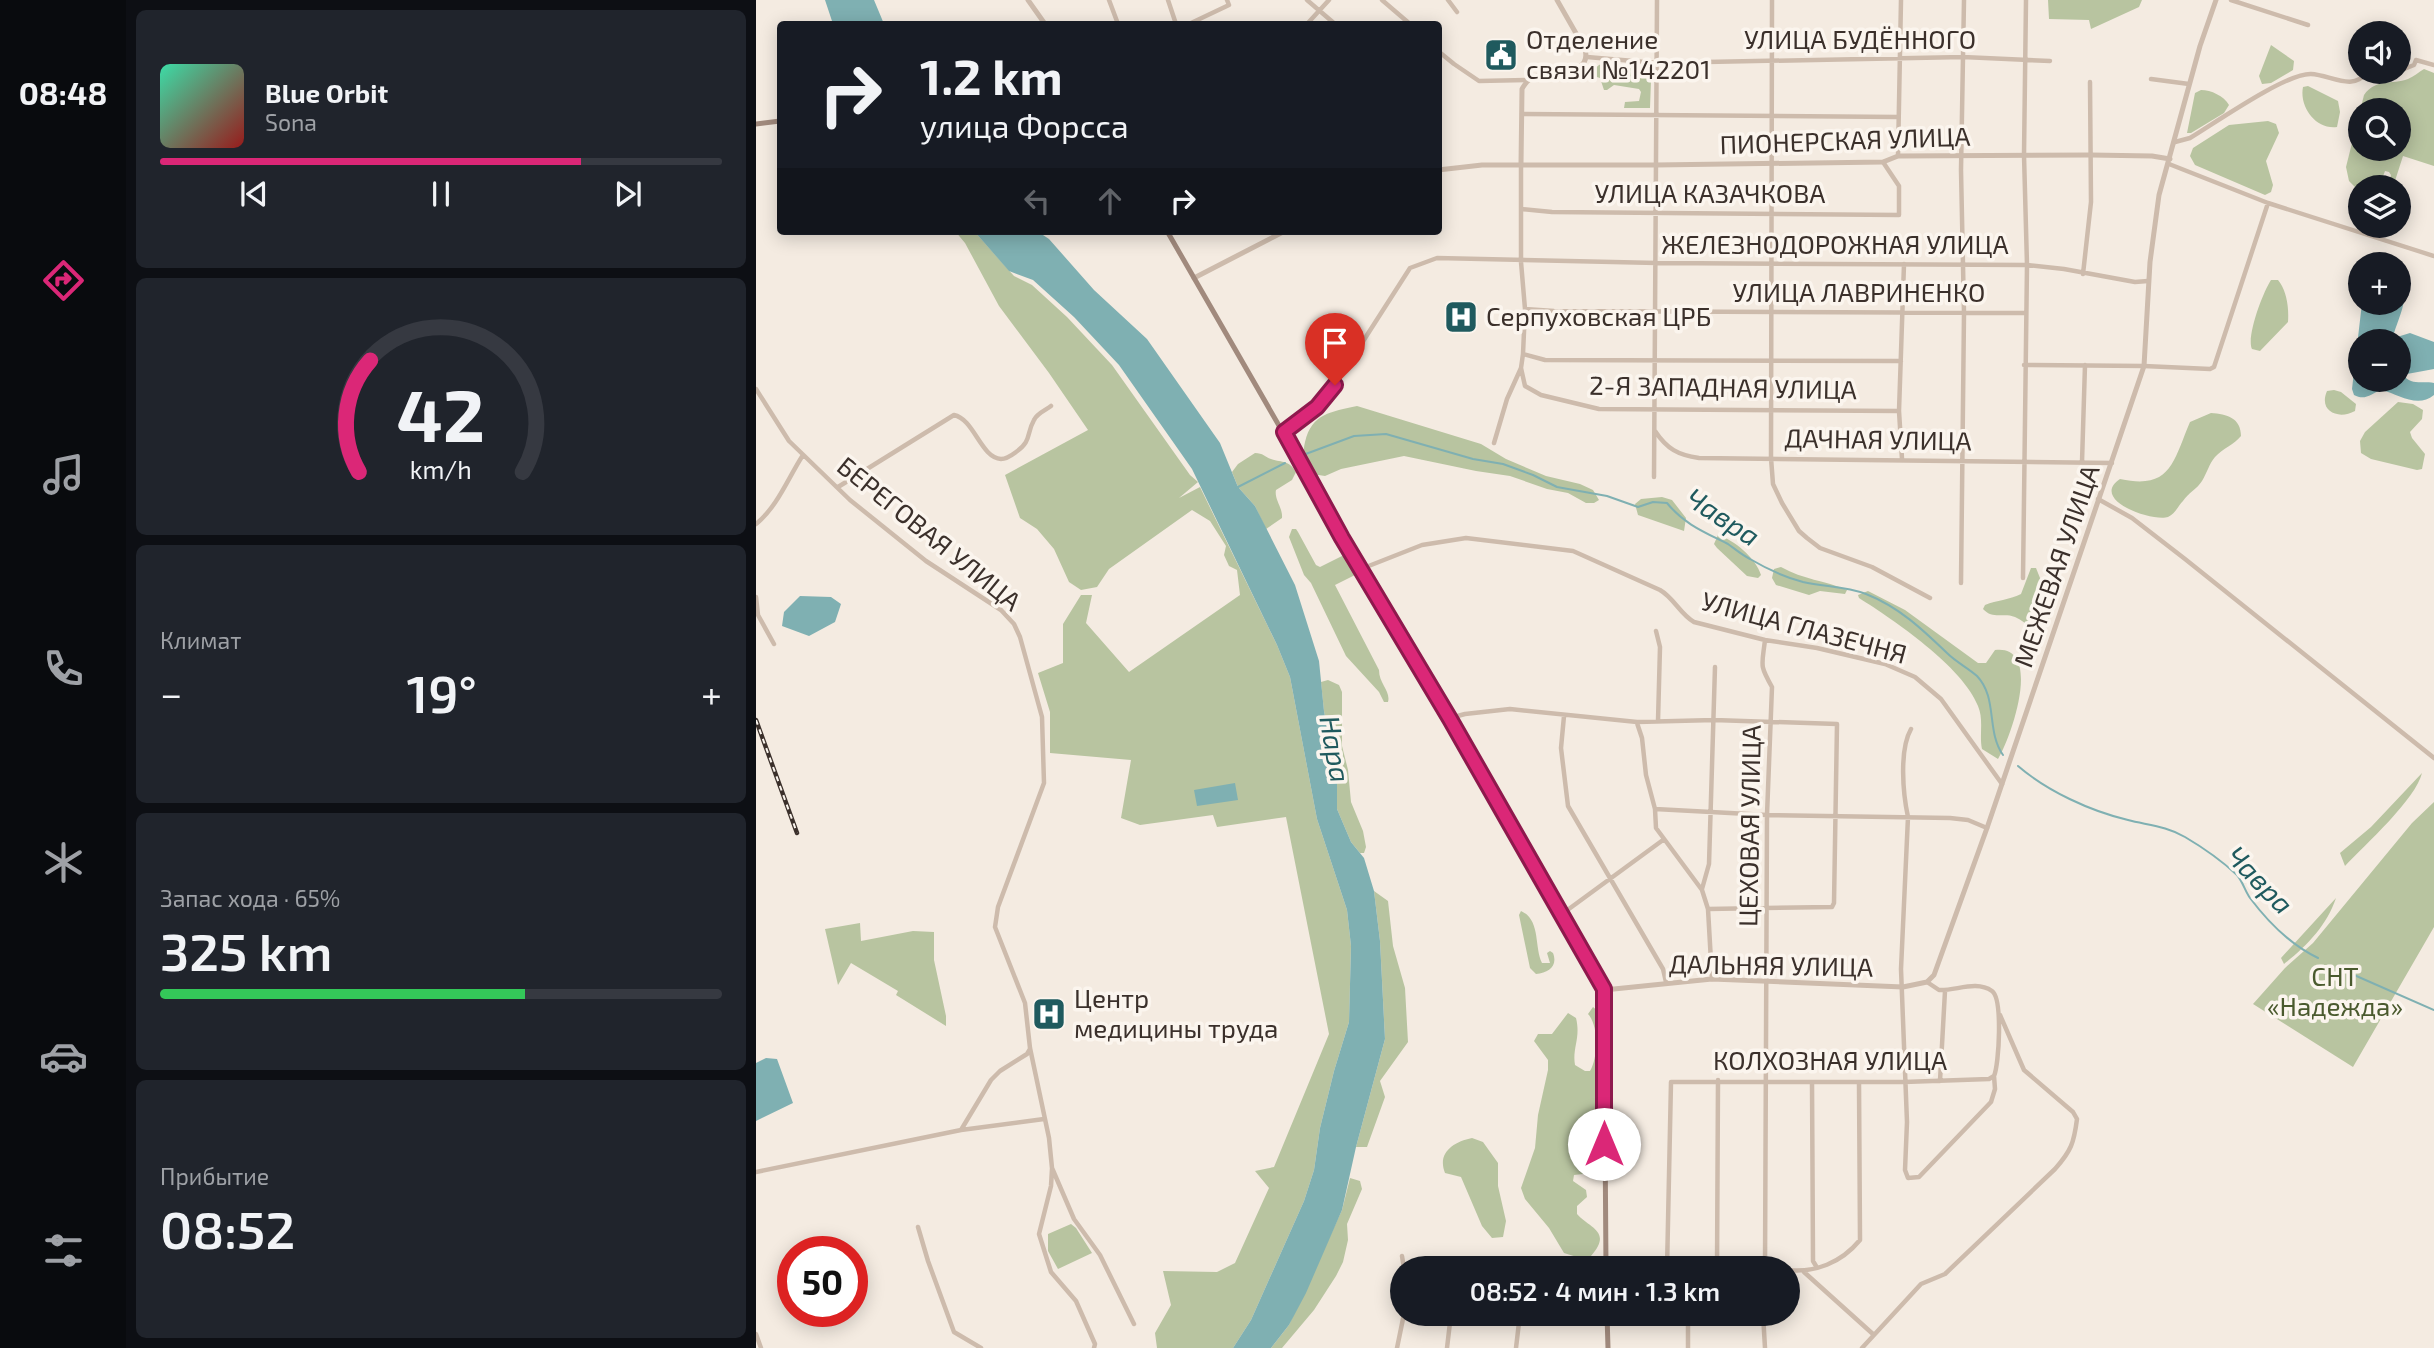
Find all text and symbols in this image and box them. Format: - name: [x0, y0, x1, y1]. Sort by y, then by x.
- map controls: [2348, 21, 2411, 392]
- button: sound: [2348, 21, 2411, 84]
- place label: Отделение связи №142201: [1526, 23, 1711, 84]
- street label: УЛИЦА БУДЁННОГО: [1744, 23, 1976, 54]
- public building icon: Отделение связи №142201: [1482, 36, 1520, 74]
- text: 1.2 km: [920, 46, 1063, 105]
- icon: right: [805, 49, 896, 140]
- text: 08:48: [19, 73, 107, 111]
- text: Blue Orbit: [265, 77, 388, 108]
- button: search: [2348, 98, 2411, 161]
- text: улица Форсса: [920, 106, 1129, 144]
- text: Sona: [265, 108, 317, 136]
- street label: ПИОНЕРСКАЯ УЛИЦА: [1719, 120, 1971, 159]
- icon: previous: [235, 175, 273, 213]
- icon: pause: [422, 175, 460, 213]
- icon: next: [609, 175, 647, 213]
- button: layers: [2348, 175, 2411, 238]
- street label: УЛИЦА КАЗАЧКОВА: [1595, 177, 1825, 208]
- icon: left: [1018, 182, 1056, 220]
- icon: ahead: [1091, 182, 1129, 220]
- icon: right: [1164, 182, 1202, 220]
- street label: ЖЕЛЕЗНОДОРОЖНАЯ УЛИЦА: [1661, 228, 2009, 259]
- button: +: [2348, 252, 2411, 315]
- icon: directions: [39, 256, 88, 305]
- street label: УЛИЦА ЛАВРИНЕНКО: [1733, 276, 1985, 307]
- hospital icon: Серпуховская ЦРБ: [1442, 298, 1480, 336]
- place label: Серпуховская ЦРБ: [1486, 300, 1711, 332]
- pin: [1305, 313, 1365, 385]
- icon: arrive: [1316, 324, 1354, 362]
- button: −: [2348, 329, 2411, 392]
- street label: 2-Я ЗАПАДНАЯ УЛИЦА: [1589, 369, 1857, 404]
- text: 42: [397, 370, 485, 458]
- street label: ДАЧНАЯ УЛИЦА: [1784, 421, 1972, 456]
- street label: БЕРЕГОВАЯ УЛИЦА: [832, 449, 1028, 616]
- icon: music: [39, 450, 88, 499]
- text: km/h: [410, 454, 472, 484]
- street label: МЕЖЕВАЯ УЛИЦА: [2006, 460, 2105, 671]
- water label: Чавра: [1680, 480, 1767, 553]
- street label: УЛИЦА ГЛАЗЕЧНЯ: [1698, 584, 1910, 669]
- text: Климат: [160, 626, 241, 654]
- icon: phone: [39, 644, 88, 693]
- text: 19°: [406, 661, 477, 723]
- text: −: [160, 670, 182, 716]
- text: +: [701, 670, 722, 716]
- water label: Нара: [1313, 713, 1359, 785]
- street label: ЦЕХОВАЯ УЛИЦА: [1731, 725, 1766, 927]
- icon: climate: [39, 838, 88, 887]
- water label: Чавра: [2220, 838, 2301, 920]
- text: Запас хода · 65%: [160, 884, 340, 912]
- text: 325 km: [160, 919, 332, 981]
- street label: ДАЛЬНЯЯ УЛИЦА: [1669, 947, 1873, 982]
- park label: СНТ «Надежда»: [2267, 960, 2403, 1021]
- place label: Центр медицины труда: [1074, 982, 1278, 1044]
- hospital icon: Центр медицины труда: [1030, 995, 1068, 1033]
- icon: car: [39, 1032, 88, 1081]
- street label: КОЛХОЗНАЯ УЛИЦА: [1713, 1044, 1947, 1075]
- position arrow: [1567, 1107, 1641, 1181]
- text: Прибытие: [160, 1162, 269, 1190]
- text: 08:52: [160, 1197, 295, 1259]
- icon: filters: [39, 1226, 88, 1275]
- speed limit sign: 50: [777, 1236, 868, 1327]
- text: 08:52 · 4 мин · 1.3 km: [1470, 1275, 1720, 1306]

